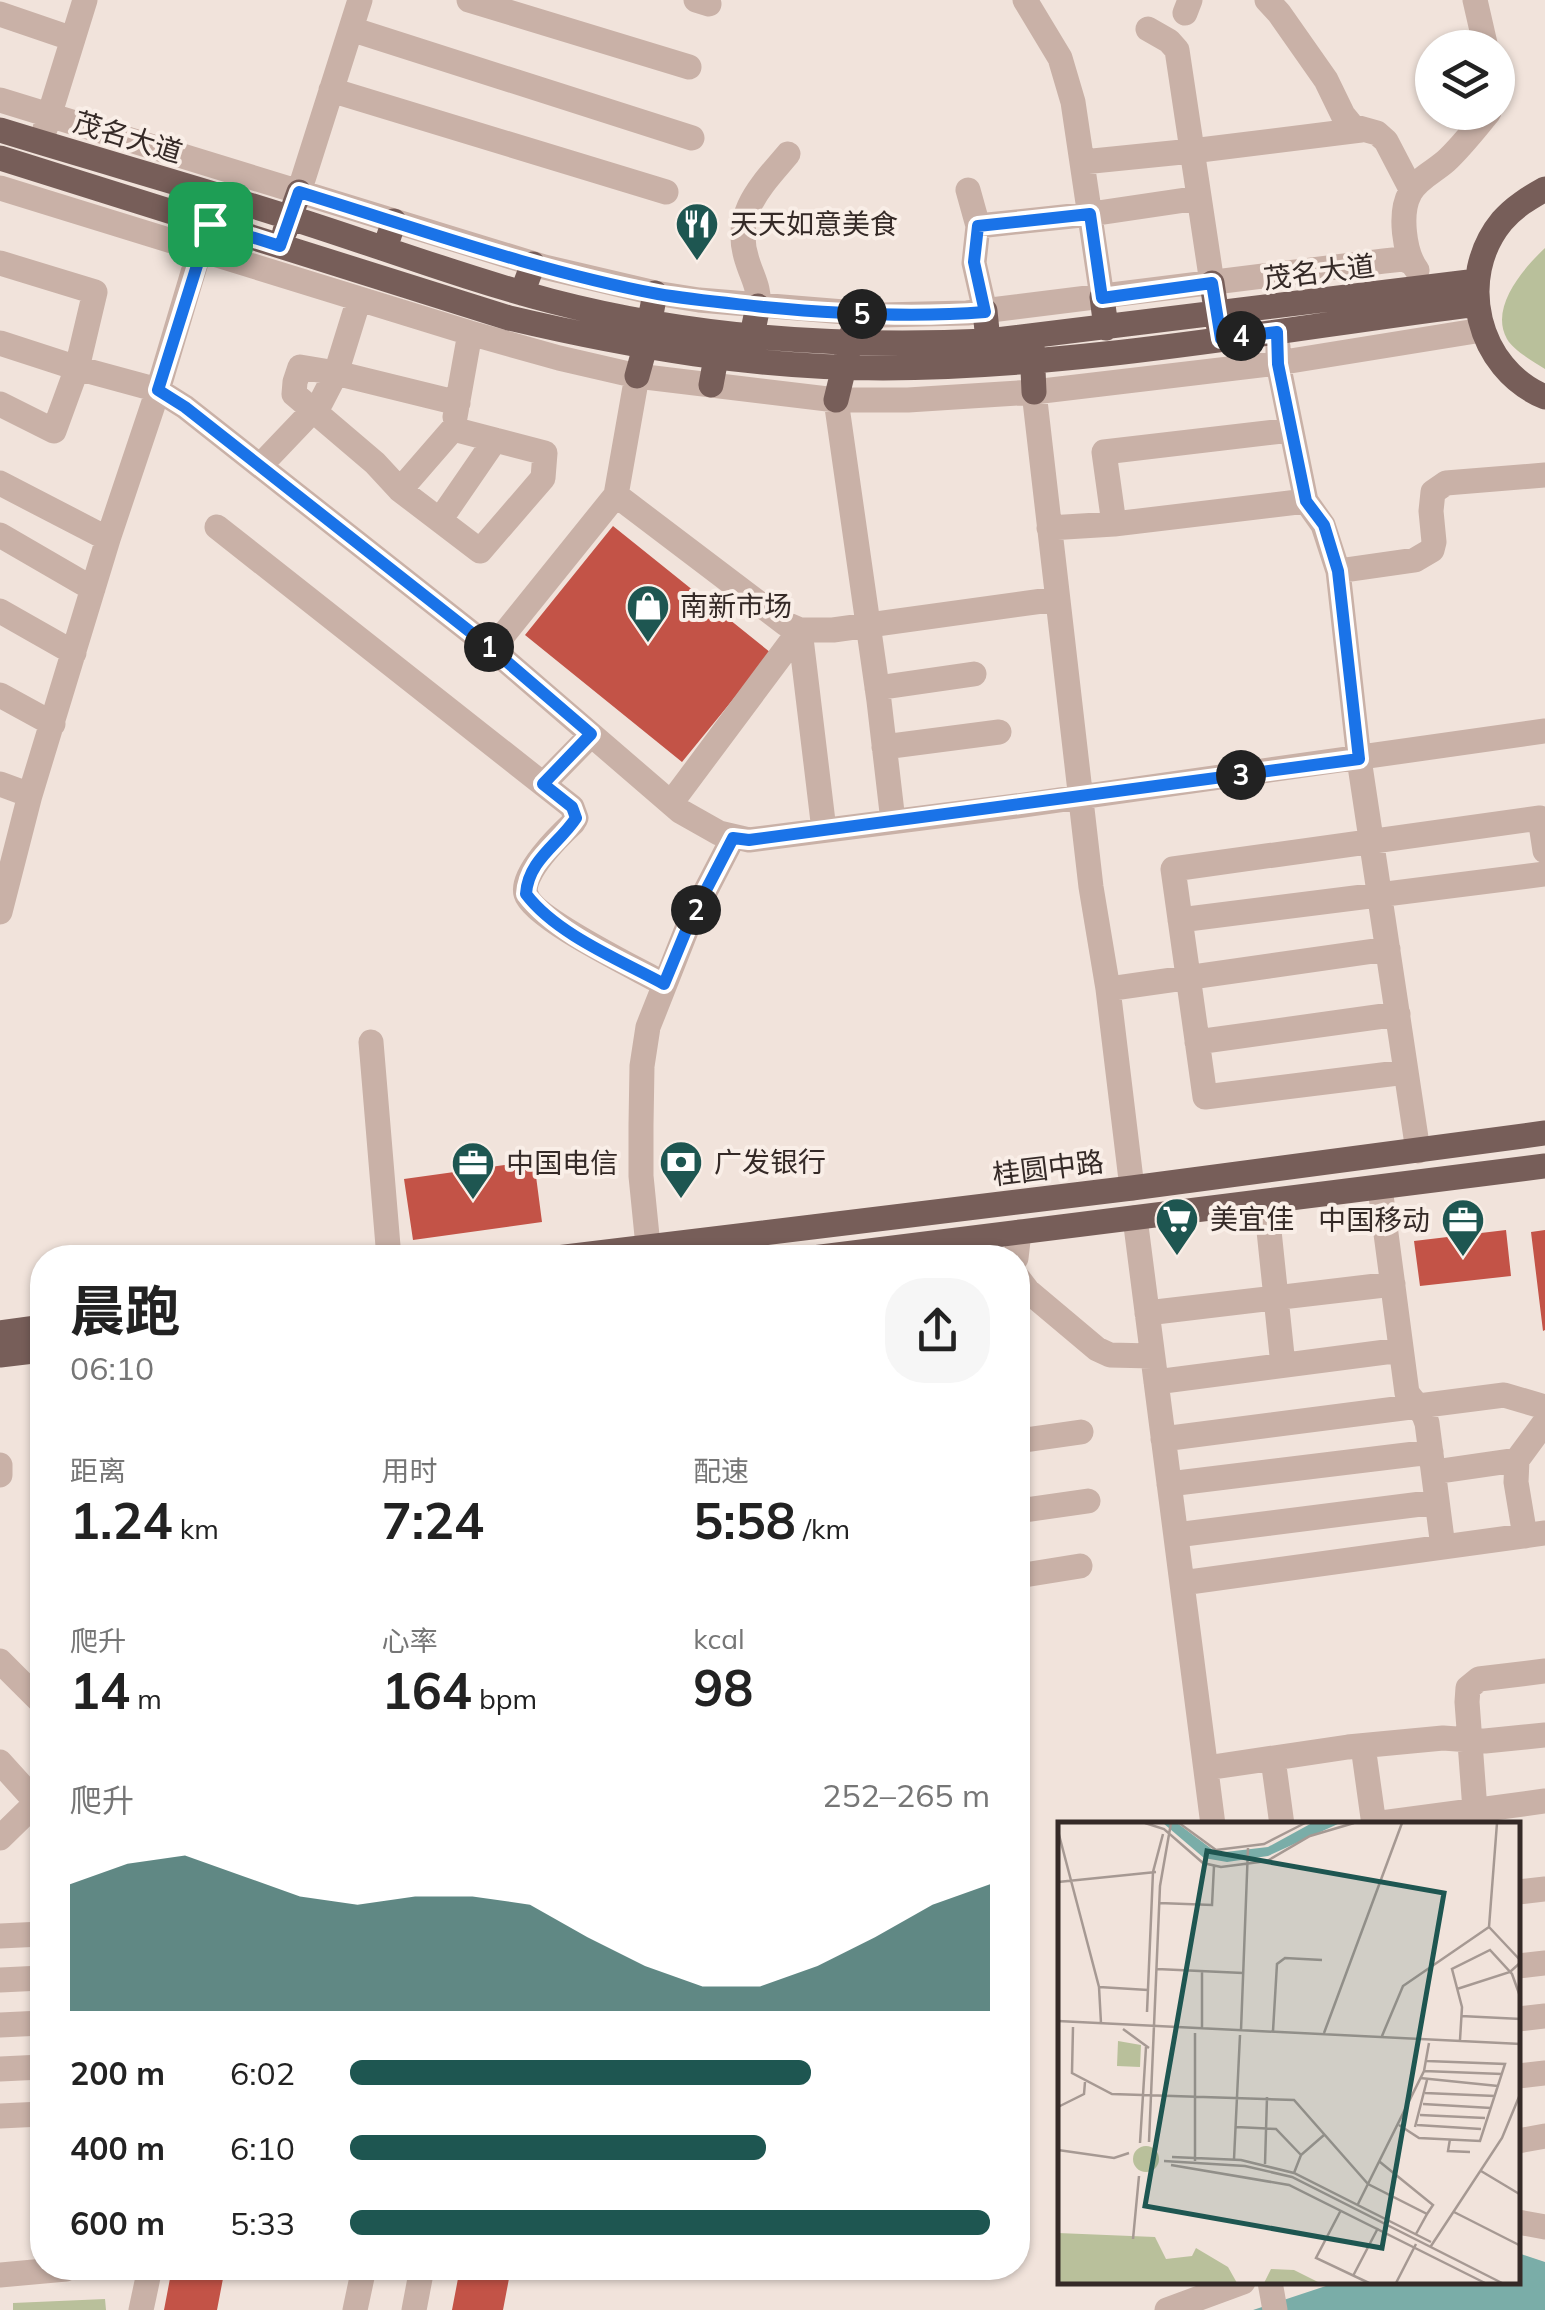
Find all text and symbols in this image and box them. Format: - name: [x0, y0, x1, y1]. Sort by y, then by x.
- map controls: [1415, 30, 1515, 130]
- button: layers: [1415, 30, 1515, 130]
- street label: 茂名大道: [69, 103, 187, 170]
- pin: [168, 182, 253, 267]
- icon: arrive: [183, 197, 238, 252]
- restaurant icon: 天天如意美食: [674, 201, 720, 262]
- place label: 天天如意美食: [730, 206, 898, 241]
- street label: 茂名大道: [1261, 247, 1377, 296]
- pin: 5: [837, 289, 887, 339]
- text: 5: [854, 296, 870, 331]
- pin: 4: [1216, 311, 1266, 361]
- text: 4: [1233, 318, 1249, 353]
- shop icon: 南新市场: [625, 583, 671, 644]
- place label: 南新市场: [680, 588, 792, 623]
- pin: 1: [464, 622, 514, 672]
- text: 1: [481, 629, 497, 664]
- pin: 3: [1216, 750, 1266, 800]
- text: 3: [1233, 757, 1249, 792]
- pin: 2: [671, 885, 721, 935]
- text: 2: [688, 892, 704, 927]
- bank icon: 广发银行: [658, 1139, 704, 1200]
- office icon: 中国电信: [450, 1140, 496, 1201]
- street label: 桂圆中路: [990, 1143, 1106, 1192]
- place label: 广发银行: [714, 1144, 826, 1179]
- place label: 中国电信: [506, 1145, 618, 1180]
- supermarket icon: 美宜佳: [1154, 1196, 1200, 1257]
- office icon: 中国移动: [1440, 1197, 1486, 1258]
- place label: 美宜佳: [1210, 1201, 1294, 1236]
- place label: 中国移动: [1318, 1202, 1430, 1237]
- text: 晨跑: [70, 1276, 180, 1345]
- button: share: [885, 1278, 990, 1383]
- text: 06:10: [70, 1348, 154, 1388]
- text: 距离: [70, 1453, 126, 1488]
- text: 用时: [382, 1453, 438, 1488]
- text: 配速: [693, 1453, 749, 1488]
- text: 1.24: [70, 1489, 172, 1552]
- text: 7:24: [382, 1489, 484, 1552]
- text: 5:58: [693, 1489, 796, 1552]
- text: km: [172, 1511, 219, 1546]
- text: /km: [796, 1511, 850, 1546]
- text: kcal: [693, 1621, 745, 1656]
- text: 爬升: [70, 1623, 126, 1658]
- text: 心率: [382, 1623, 438, 1658]
- text: 98: [693, 1656, 753, 1719]
- text: 14: [70, 1659, 130, 1722]
- text: 164: [382, 1659, 472, 1722]
- text: m: [130, 1681, 162, 1716]
- text: bpm: [472, 1681, 537, 1716]
- text: 252–265 m: [822, 1775, 990, 1815]
- text: 爬升: [70, 1780, 134, 1820]
- inset map: [1058, 1822, 1520, 2285]
- text: 200 m: [70, 2053, 165, 2093]
- text: 6:02: [230, 2053, 295, 2093]
- text: 400 m: [70, 2128, 165, 2168]
- text: 6:10: [230, 2128, 295, 2168]
- text: 600 m: [70, 2203, 165, 2243]
- text: 5:33: [230, 2203, 295, 2243]

